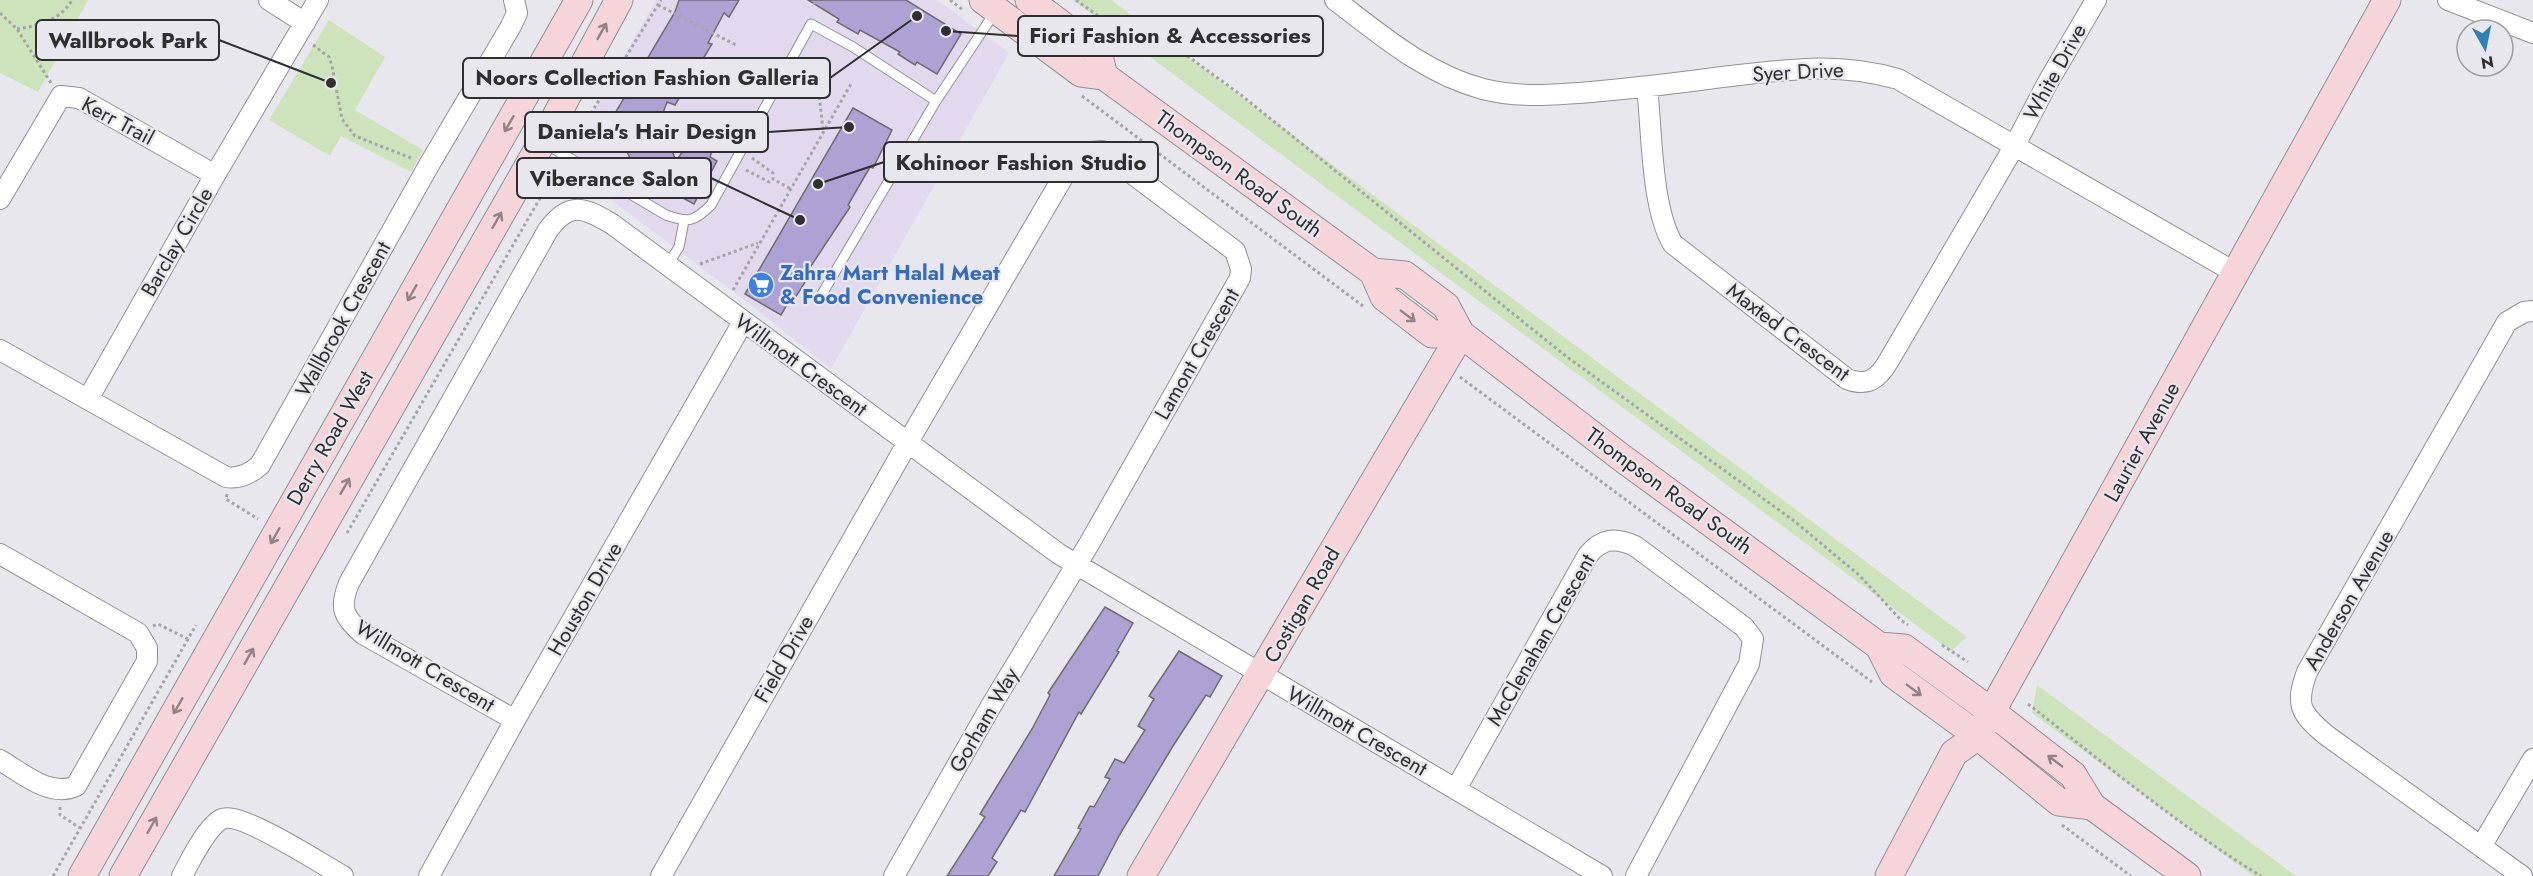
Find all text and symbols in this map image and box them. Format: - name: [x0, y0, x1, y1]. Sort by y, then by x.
- callout: Fiori Fashion & Accessories: [1018, 16, 1323, 56]
- street label: White Drive: [2016, 18, 2094, 126]
- north arrow: [2455, 18, 2515, 78]
- text: Fiori Fashion & Accessories: [1029, 19, 1311, 51]
- callout: Wallbrook Park: [36, 20, 219, 60]
- one-way arrow: [597, 22, 608, 40]
- text: Wallbrook Park: [48, 24, 208, 56]
- text: N: [2479, 50, 2495, 75]
- street label: Syer Drive: [1752, 55, 1845, 89]
- callout: Noors Collection Fashion Galleria: [463, 58, 830, 98]
- text: Noors Collection Fashion Galleria: [475, 61, 819, 93]
- street label: Kerr Trail: [76, 89, 160, 153]
- street label: Thompson Road South: [1149, 103, 1329, 245]
- callout: Daniela's Hair Design: [525, 112, 768, 152]
- one-way arrow: [502, 115, 514, 132]
- text: Daniela's Hair Design: [537, 115, 757, 147]
- callout: Kohinoor Fashion Studio: [884, 142, 1158, 182]
- text: Kohinoor Fashion Studio: [896, 146, 1146, 178]
- callout: Viberance Salon: [517, 158, 711, 198]
- text: Viberance Salon: [528, 162, 699, 194]
- street label: Barclay Circle: [134, 182, 220, 302]
- one-way arrow: [492, 211, 503, 229]
- street label: Wallbrook Crescent: [288, 236, 398, 402]
- place label: Zahra Mart Halal Meat & Food Convenience: [780, 258, 1000, 312]
- supermarket icon: Zahra Mart Halal Meat & Food Convenience: [746, 270, 776, 300]
- street label: Maxted Crescent: [1720, 276, 1856, 388]
- street label: Lamont Crescent: [1147, 283, 1247, 425]
- one-way arrow: [406, 285, 418, 302]
- street label: Willmott Crescent: [728, 307, 874, 423]
- one-way arrow: [1400, 309, 1416, 322]
- street label: Derry Road West: [279, 365, 381, 511]
- street label: Laurier Avenue: [2097, 376, 2187, 507]
- street label: Thompson Road South: [1579, 420, 1759, 562]
- one-way arrow: [339, 478, 351, 495]
- street label: Anderson Avenue: [2297, 524, 2401, 676]
- one-way arrow: [268, 527, 280, 544]
- street label: Houston Drive: [540, 537, 630, 661]
- street label: Costigan Road: [1257, 541, 1347, 669]
- street label: McClenahan Crescent: [1479, 548, 1603, 732]
- street label: Field Drive: [747, 610, 821, 708]
- street label: Willmott Crescent: [350, 613, 500, 719]
- one-way arrow: [243, 648, 255, 665]
- street label: Gorham Way: [942, 661, 1027, 778]
- street label: Willmott Crescent: [1281, 679, 1433, 783]
- one-way arrow: [1906, 684, 1922, 696]
- one-way arrow: [172, 697, 184, 714]
- one-way arrow: [2047, 755, 2063, 768]
- one-way arrow: [146, 817, 158, 834]

